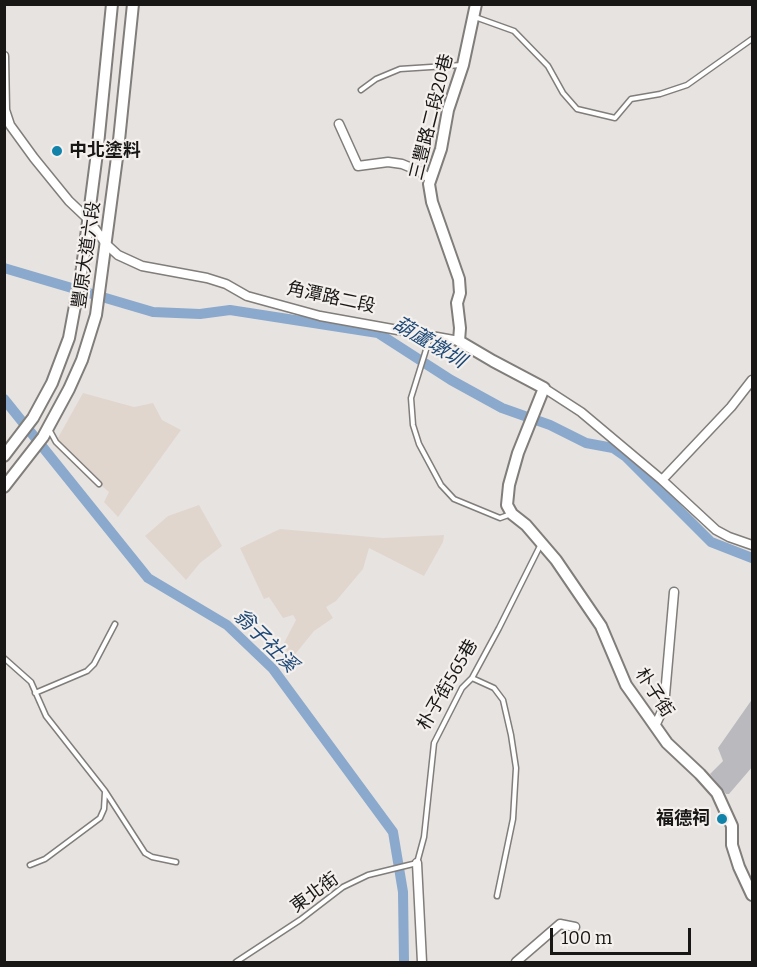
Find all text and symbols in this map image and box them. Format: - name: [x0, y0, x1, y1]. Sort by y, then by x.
- street label: 三豐路二段20巷: [406, 52, 458, 182]
- place label: 中北塗料: [69, 140, 141, 162]
- marker: 中北塗料: [50, 144, 64, 158]
- street label: 豐原大道六段: [69, 200, 105, 310]
- street label: 角潭路二段: [285, 278, 377, 318]
- water label: 葫蘆墩圳: [389, 312, 469, 374]
- water label: 翁子社溪: [228, 604, 302, 678]
- street label: 朴子街565巷: [413, 636, 483, 734]
- street label: 朴子街: [630, 664, 678, 722]
- place label: 福德祠: [656, 808, 710, 830]
- marker: 福德祠: [715, 812, 729, 826]
- street label: 東北街: [287, 868, 343, 918]
- scale bar: [553, 916, 694, 954]
- text: 100 m: [561, 927, 612, 949]

